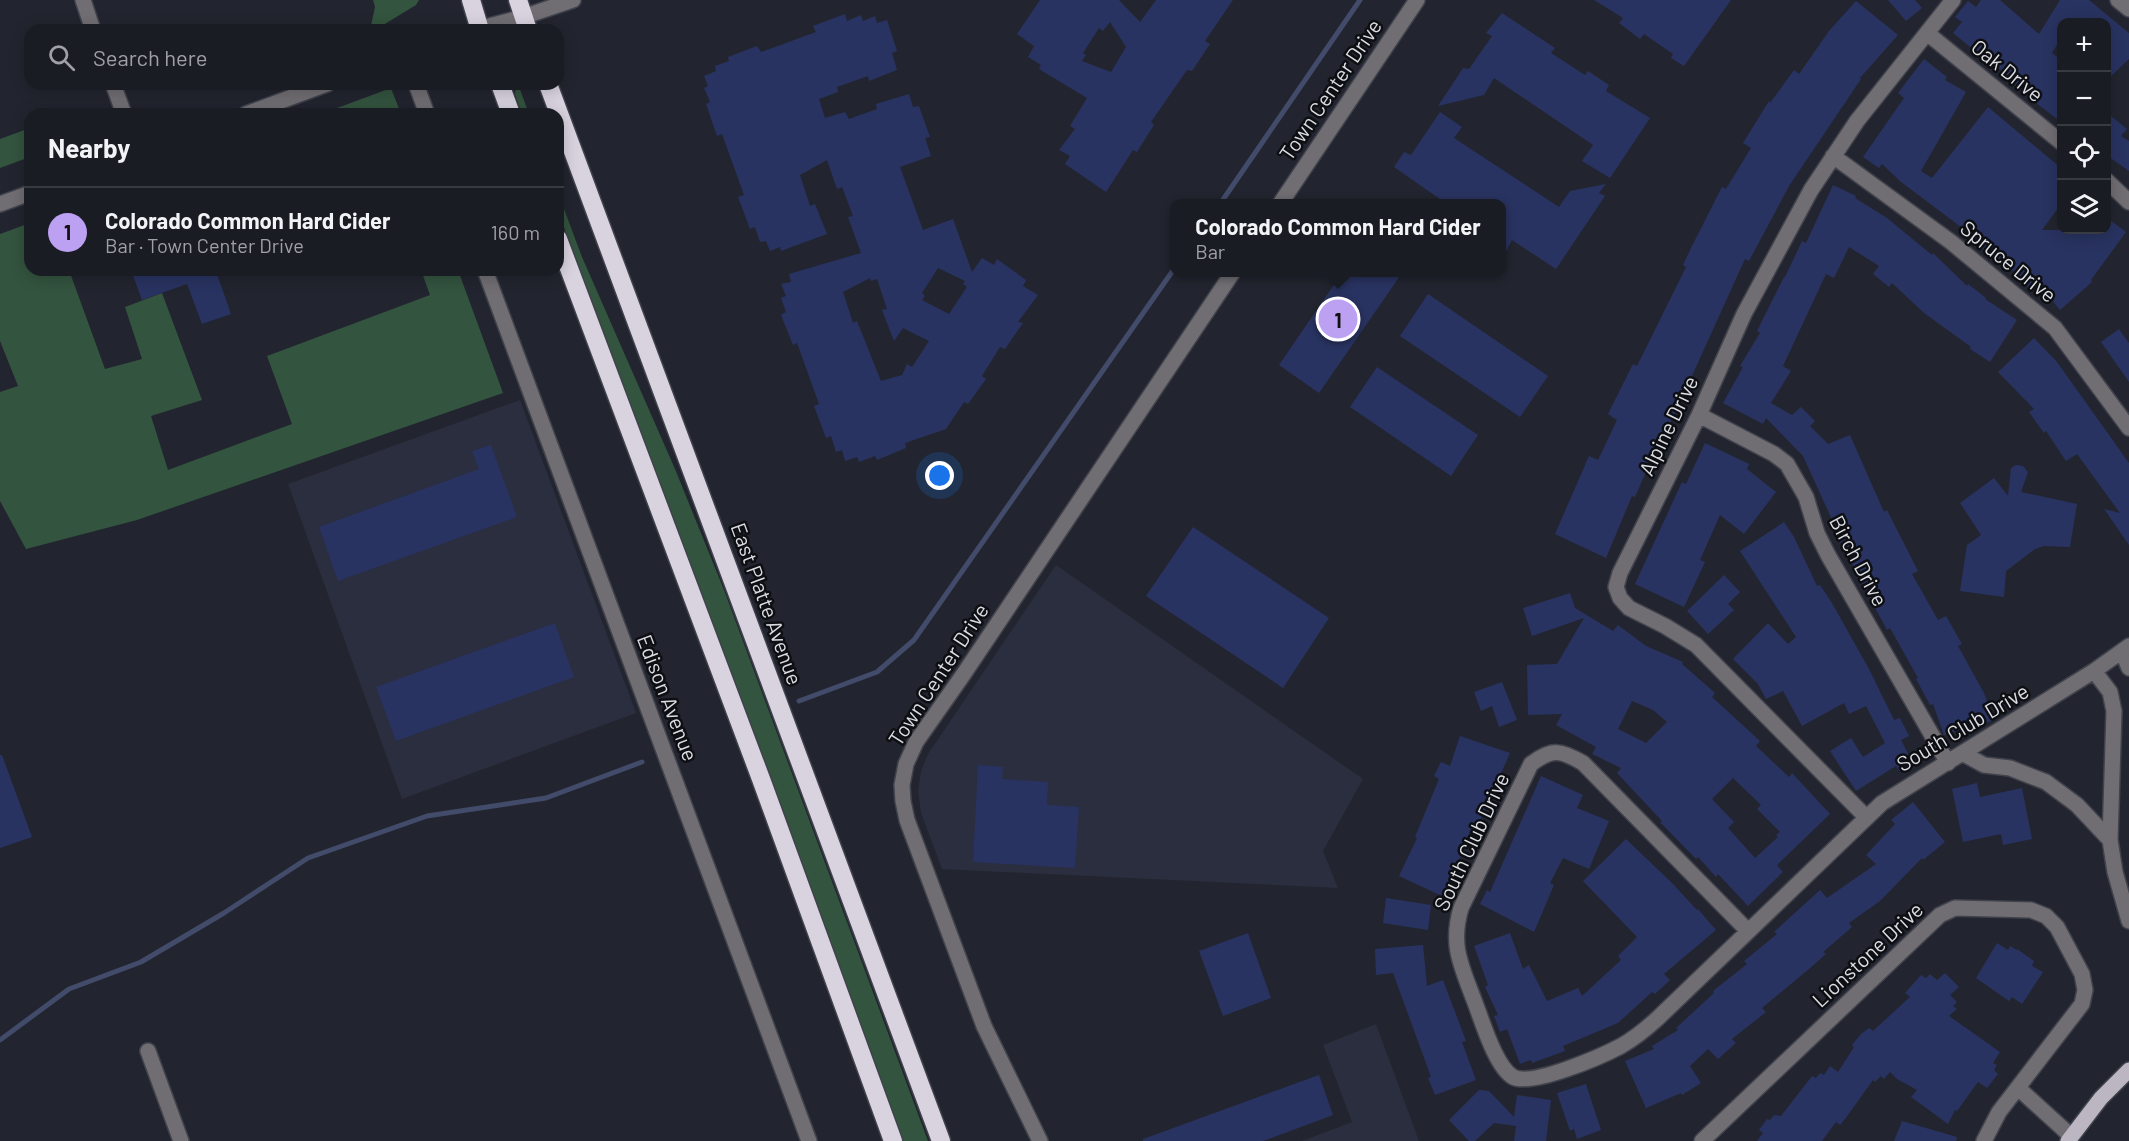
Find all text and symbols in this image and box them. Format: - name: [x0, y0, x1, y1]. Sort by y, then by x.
- street label: Town Center Drive: [1273, 14, 1386, 164]
- map controls: [2057, 18, 2111, 234]
- button: +: [2057, 18, 2111, 72]
- search box: [24, 24, 564, 90]
- street label: Oak Drive: [1967, 33, 2049, 106]
- icon: search: [45, 41, 78, 74]
- text: Search here: [93, 44, 207, 70]
- button: −: [2057, 72, 2111, 126]
- button: locate: [2057, 126, 2111, 180]
- text: Nearby: [48, 132, 130, 163]
- button: layers: [2057, 180, 2111, 234]
- popup: [1170, 199, 1506, 277]
- text: Colorado Common Hard Cider: [105, 207, 391, 233]
- text: Colorado Common Hard Cider: [1195, 213, 1481, 239]
- street label: Spruce Drive: [1956, 215, 2062, 307]
- text: 1: [64, 220, 71, 244]
- text: 160 m: [491, 220, 540, 244]
- text: Bar · Town Center Drive: [105, 233, 304, 257]
- text: Bar: [1195, 239, 1225, 263]
- pin: 1: [1318, 296, 1358, 342]
- street label: Alpine Drive: [1633, 371, 1703, 479]
- your location: [925, 461, 954, 490]
- street label: Birch Drive: [1825, 511, 1894, 610]
- street label: East Platte Avenue: [727, 519, 808, 688]
- street label: Town Center Drive: [882, 598, 993, 750]
- street label: Edison Avenue: [633, 631, 704, 764]
- street label: South Club Drive: [1892, 678, 2033, 776]
- street label: South Club Drive: [1428, 768, 1514, 914]
- street label: Lionstone Drive: [1806, 896, 1928, 1012]

